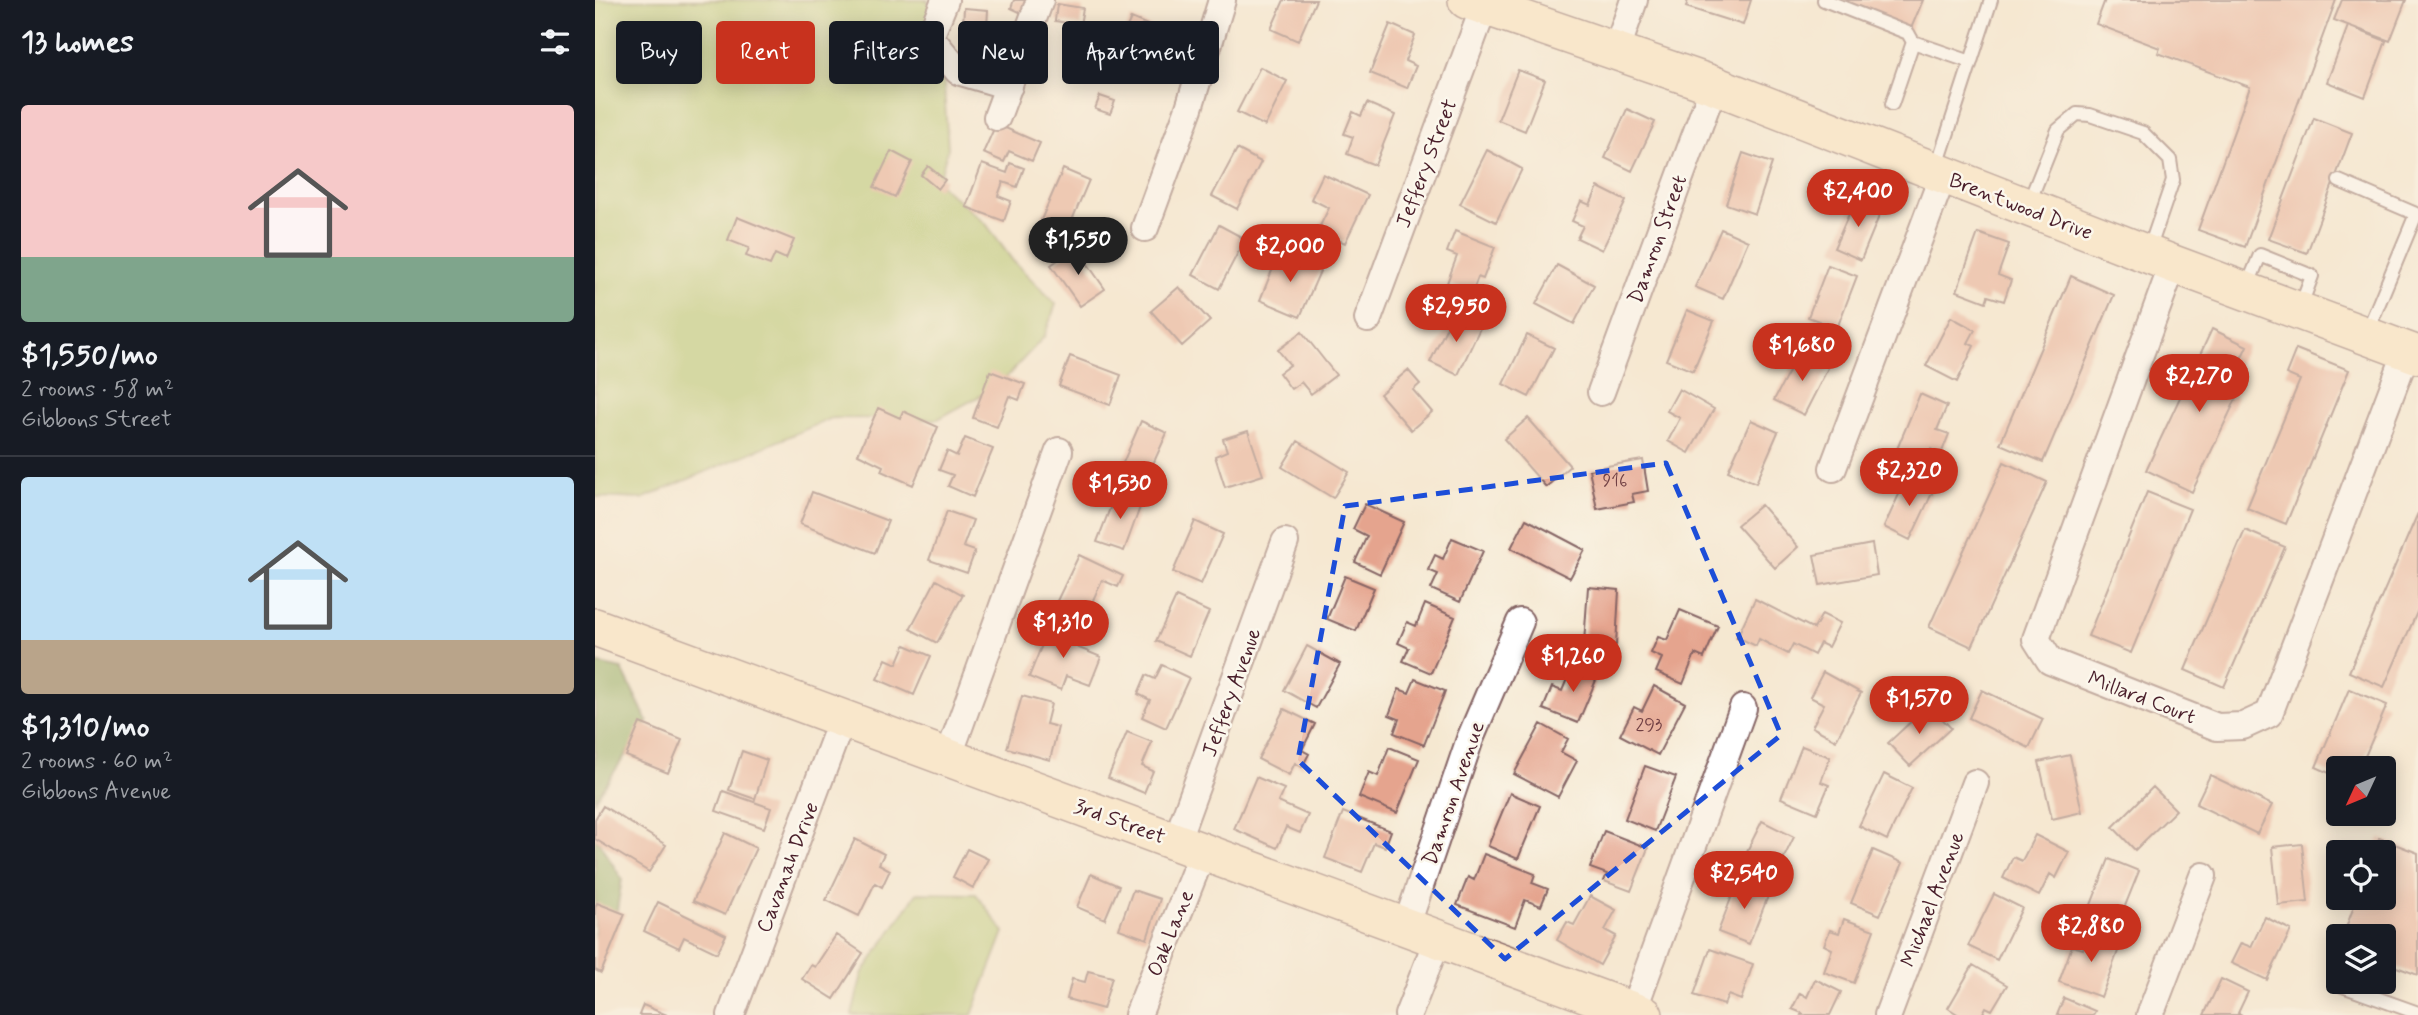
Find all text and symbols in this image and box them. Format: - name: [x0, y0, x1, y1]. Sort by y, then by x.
- chip: Buy: [616, 21, 702, 84]
- chip: Rent: [716, 21, 815, 84]
- chip: Filters: [829, 21, 944, 84]
- chip: New: [958, 21, 1048, 84]
- chip: Apartment: [1062, 21, 1219, 84]
- text: 13 homes: [21, 23, 134, 62]
- icon: filters: [536, 23, 574, 61]
- street label: Jeffery Street: [1390, 95, 1464, 232]
- icon: home: [235, 150, 361, 276]
- street label: Brentwood Drive: [1945, 167, 2097, 247]
- pin: $2,400: [1801, 170, 1915, 229]
- street label: Damron Street: [1622, 171, 1694, 308]
- text: $2,400: [1823, 177, 1893, 207]
- pin: $1,550: [1021, 218, 1135, 277]
- pin: $2,000: [1233, 224, 1347, 284]
- text: $1,550: [1045, 225, 1111, 255]
- text: $2,000: [1255, 232, 1325, 262]
- pin: $2,950: [1399, 284, 1513, 344]
- text: $2,950: [1421, 292, 1491, 322]
- pin: $1,680: [1745, 324, 1859, 383]
- text: $1,680: [1769, 331, 1835, 361]
- text: $1,550/mo: [21, 336, 158, 375]
- pin: $2,270: [2142, 354, 2256, 414]
- text: $2,270: [2165, 362, 2233, 392]
- text: 2 rooms · 58 m²: [21, 375, 174, 405]
- text: Gibbons Street: [21, 405, 172, 435]
- pin: $2,320: [1852, 448, 1966, 508]
- text: $2,320: [1876, 456, 1942, 486]
- pin: $1,530: [1063, 462, 1177, 521]
- text: $1,530: [1088, 469, 1152, 499]
- house number: 916: [1602, 469, 1628, 493]
- icon: home: [235, 522, 361, 648]
- pin: $1,310: [1006, 600, 1120, 660]
- text: $1,310: [1033, 608, 1093, 638]
- street label: Jeffery Avenue: [1196, 624, 1268, 761]
- pin: $1,260: [1516, 634, 1630, 694]
- text: $1,260: [1541, 642, 1605, 672]
- street label: Millard Court: [2084, 664, 2200, 731]
- pin: $1,570: [1862, 676, 1976, 736]
- text: $1,570: [1886, 684, 1952, 714]
- text: $1,310/mo: [21, 708, 149, 747]
- house number: 293: [1636, 713, 1662, 737]
- street label: Damron Avenue: [1416, 718, 1492, 869]
- text: 2 rooms · 60 m²: [21, 747, 173, 777]
- north arrow: [2326, 756, 2396, 826]
- map controls: [2326, 756, 2396, 994]
- text: Gibbons Avenue: [21, 777, 171, 807]
- street label: 3rd Street: [1070, 792, 1169, 851]
- street label: Cavanah Drive: [750, 798, 826, 937]
- street label: Michael Avenue: [1894, 828, 1972, 971]
- button: locate: [2326, 840, 2396, 910]
- pin: $2,540: [1687, 852, 1801, 911]
- text: $2,540: [1710, 859, 1778, 889]
- street label: Oak Lane: [1141, 886, 1201, 981]
- pin: $2,880: [2034, 904, 2148, 964]
- text: $2,880: [2057, 912, 2125, 942]
- button: layers: [2326, 924, 2396, 994]

